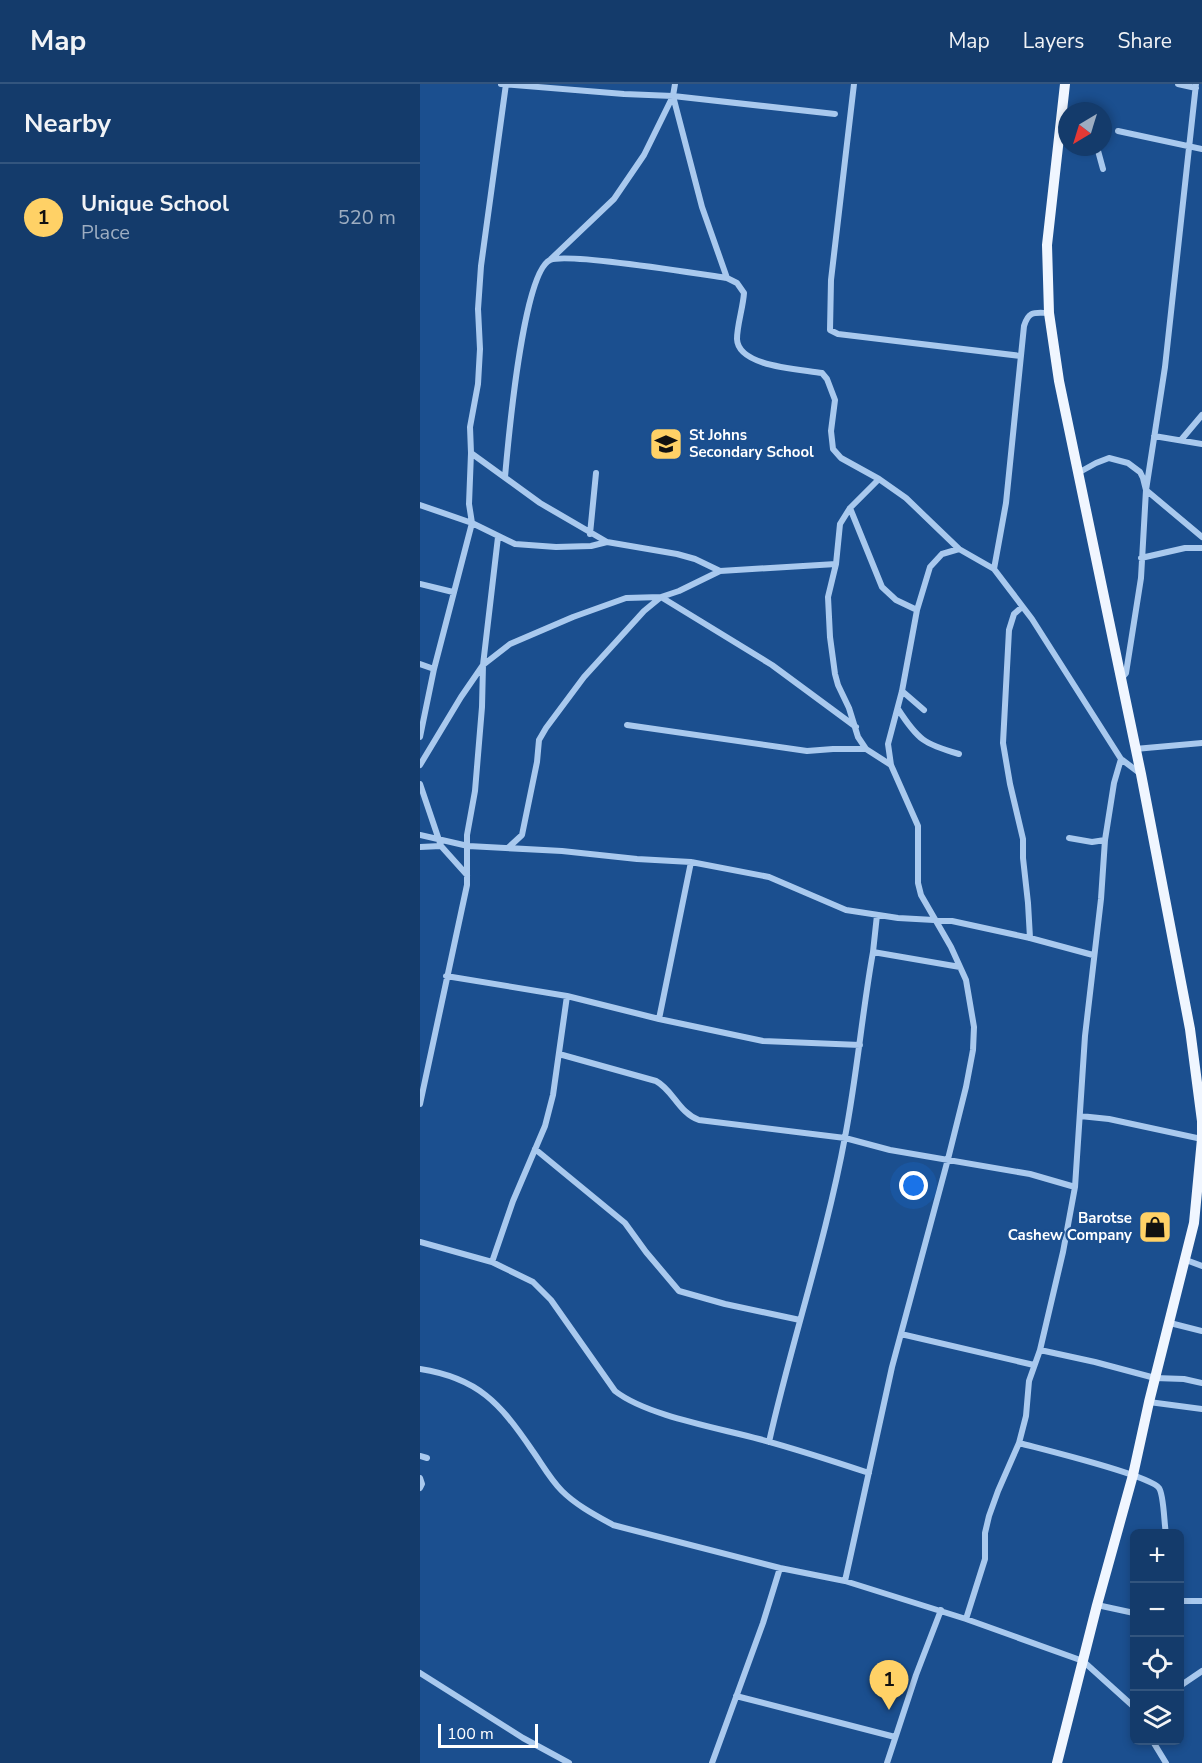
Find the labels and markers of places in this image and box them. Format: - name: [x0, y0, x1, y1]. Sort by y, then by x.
- place label: St Johns Secondary School: [689, 425, 814, 462]
- school or university icon: St Johns Secondary School: [648, 426, 684, 462]
- place label: Barotse Cashew Company: [1008, 1208, 1132, 1245]
- shop icon: Barotse Cashew Company: [1137, 1209, 1173, 1245]
- pin: 1: [870, 1660, 908, 1710]

